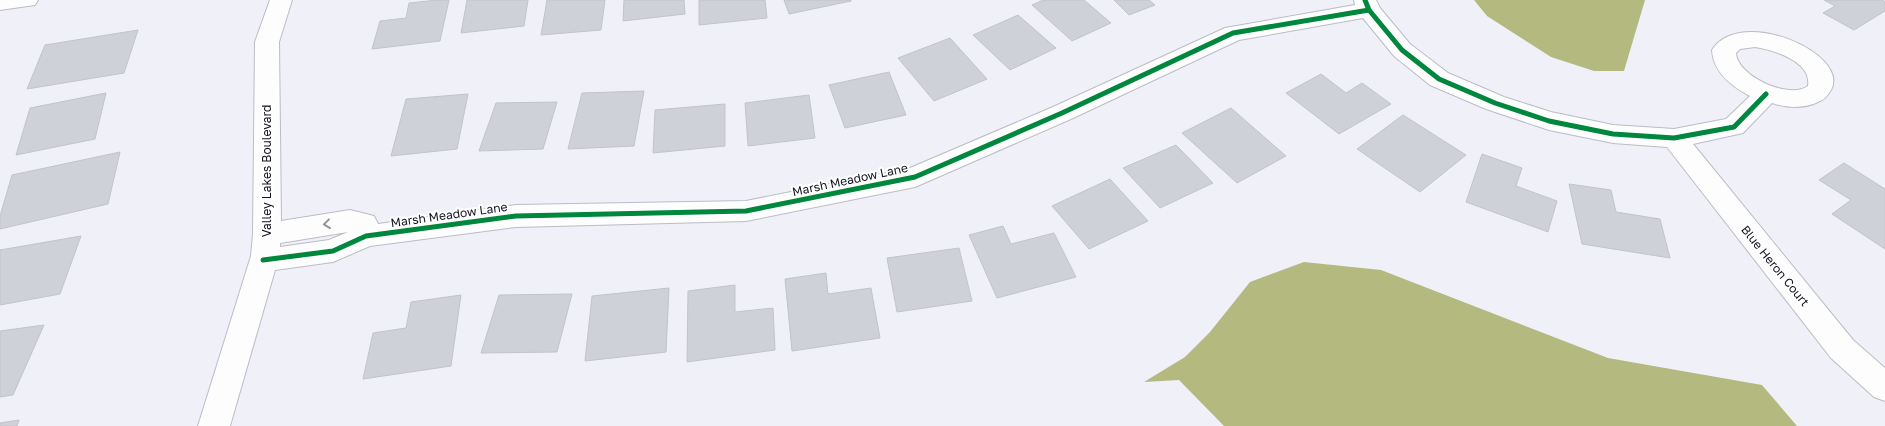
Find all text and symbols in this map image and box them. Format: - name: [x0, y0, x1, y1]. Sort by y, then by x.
- street label: Valley Lakes Boulevard: [259, 105, 274, 237]
- street label: Marsh Meadow Lane: [791, 160, 909, 199]
- street label: Marsh Meadow Lane: [390, 199, 508, 230]
- one-way arrow: [323, 218, 331, 229]
- street label: Blue Heron Court: [1738, 222, 1813, 309]

